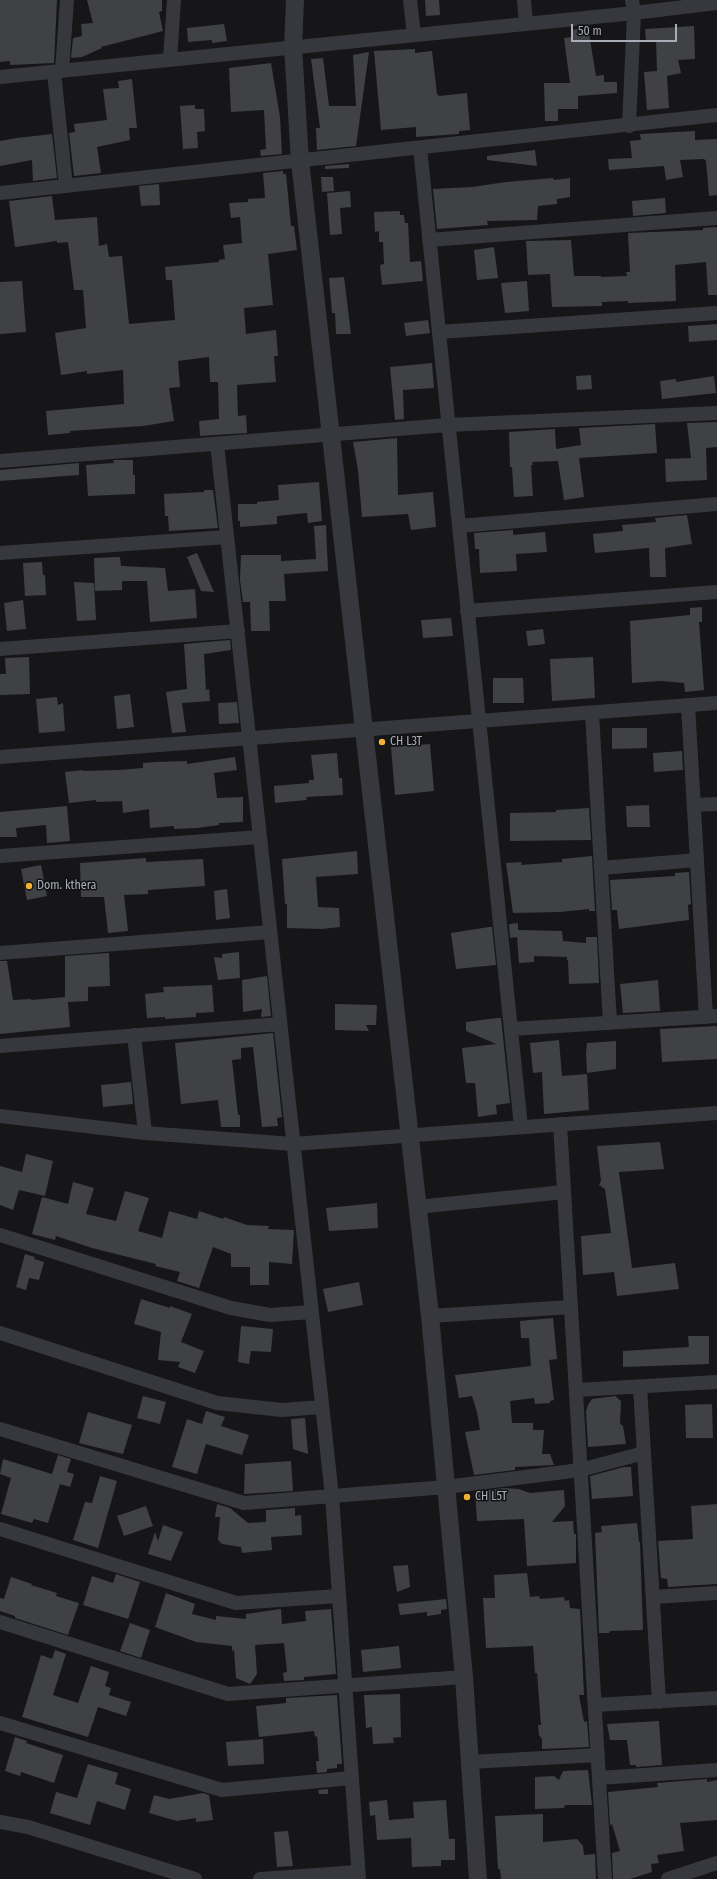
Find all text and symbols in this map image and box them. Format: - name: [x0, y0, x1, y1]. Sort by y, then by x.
- scale bar: [573, 16, 679, 42]
- text: 50 m: [578, 24, 602, 38]
- place label: CH L3T: [390, 735, 422, 749]
- marker: CH L3T: [377, 737, 387, 747]
- place label: Dom. kthera: [37, 879, 96, 893]
- marker: Dom. kthera: [24, 881, 34, 891]
- place label: CH L5T: [475, 1490, 507, 1504]
- marker: CH L5T: [462, 1492, 472, 1502]

